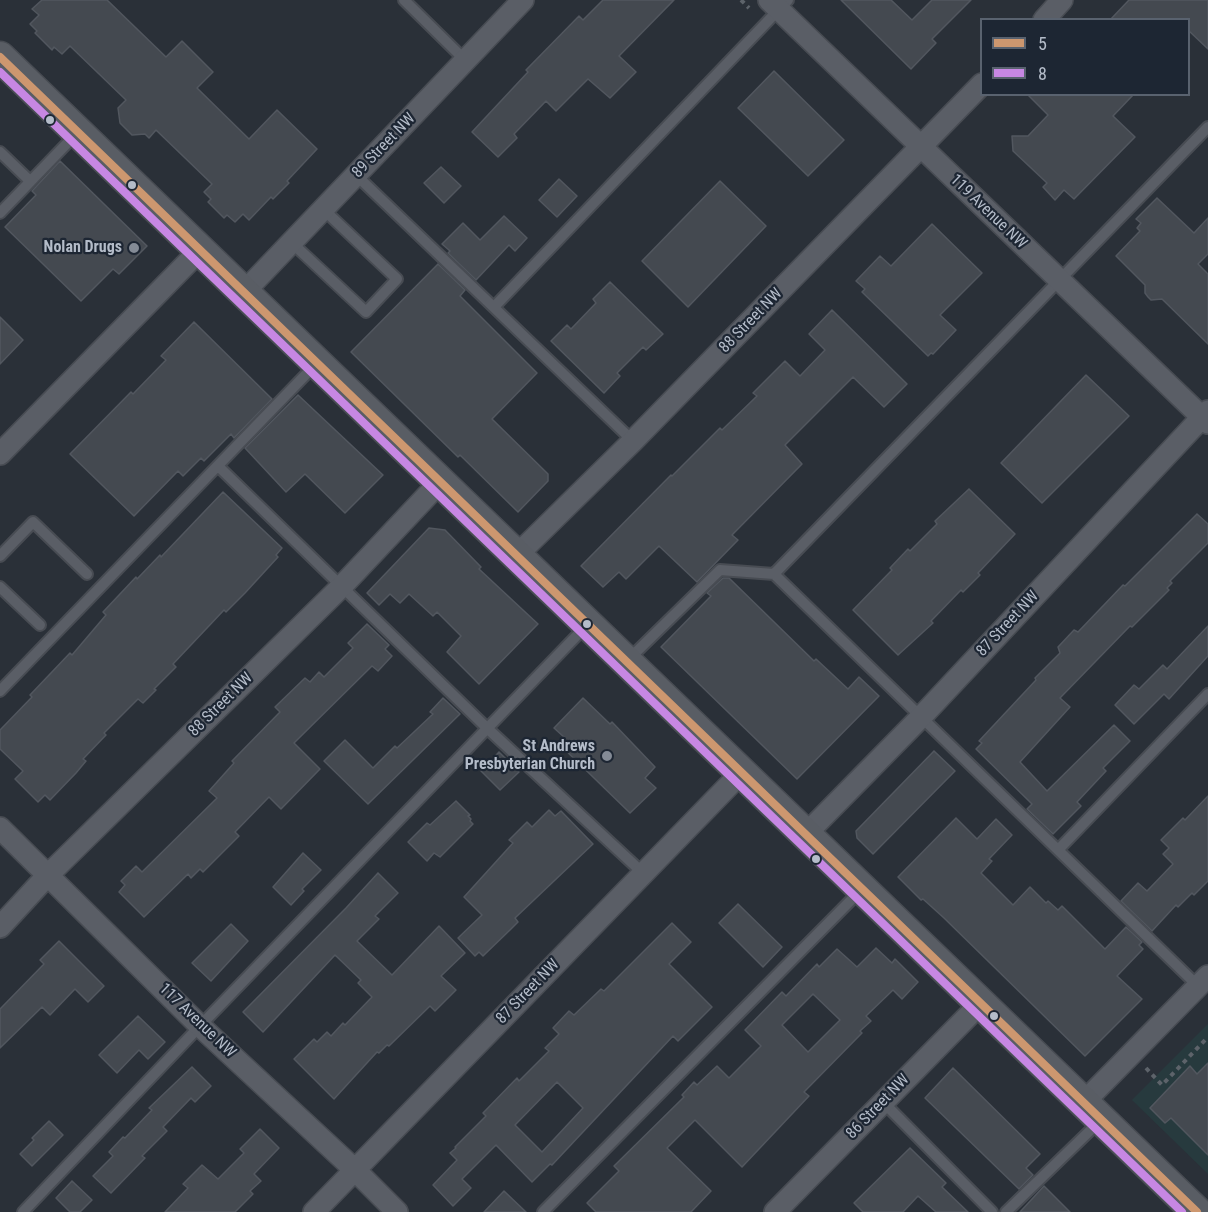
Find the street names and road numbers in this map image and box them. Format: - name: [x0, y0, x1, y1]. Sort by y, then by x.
- street label: 89 Street NW: [348, 110, 420, 182]
- street label: 119 Avenue NW: [946, 171, 1030, 253]
- street label: 88 Street NW: [715, 285, 787, 357]
- street label: 87 Street NW: [973, 587, 1043, 661]
- street label: 88 Street NW: [185, 669, 257, 741]
- street label: 87 Street NW: [492, 956, 564, 1028]
- street label: 117 Avenue NW: [155, 980, 239, 1062]
- street label: 86 Street NW: [842, 1071, 914, 1143]

